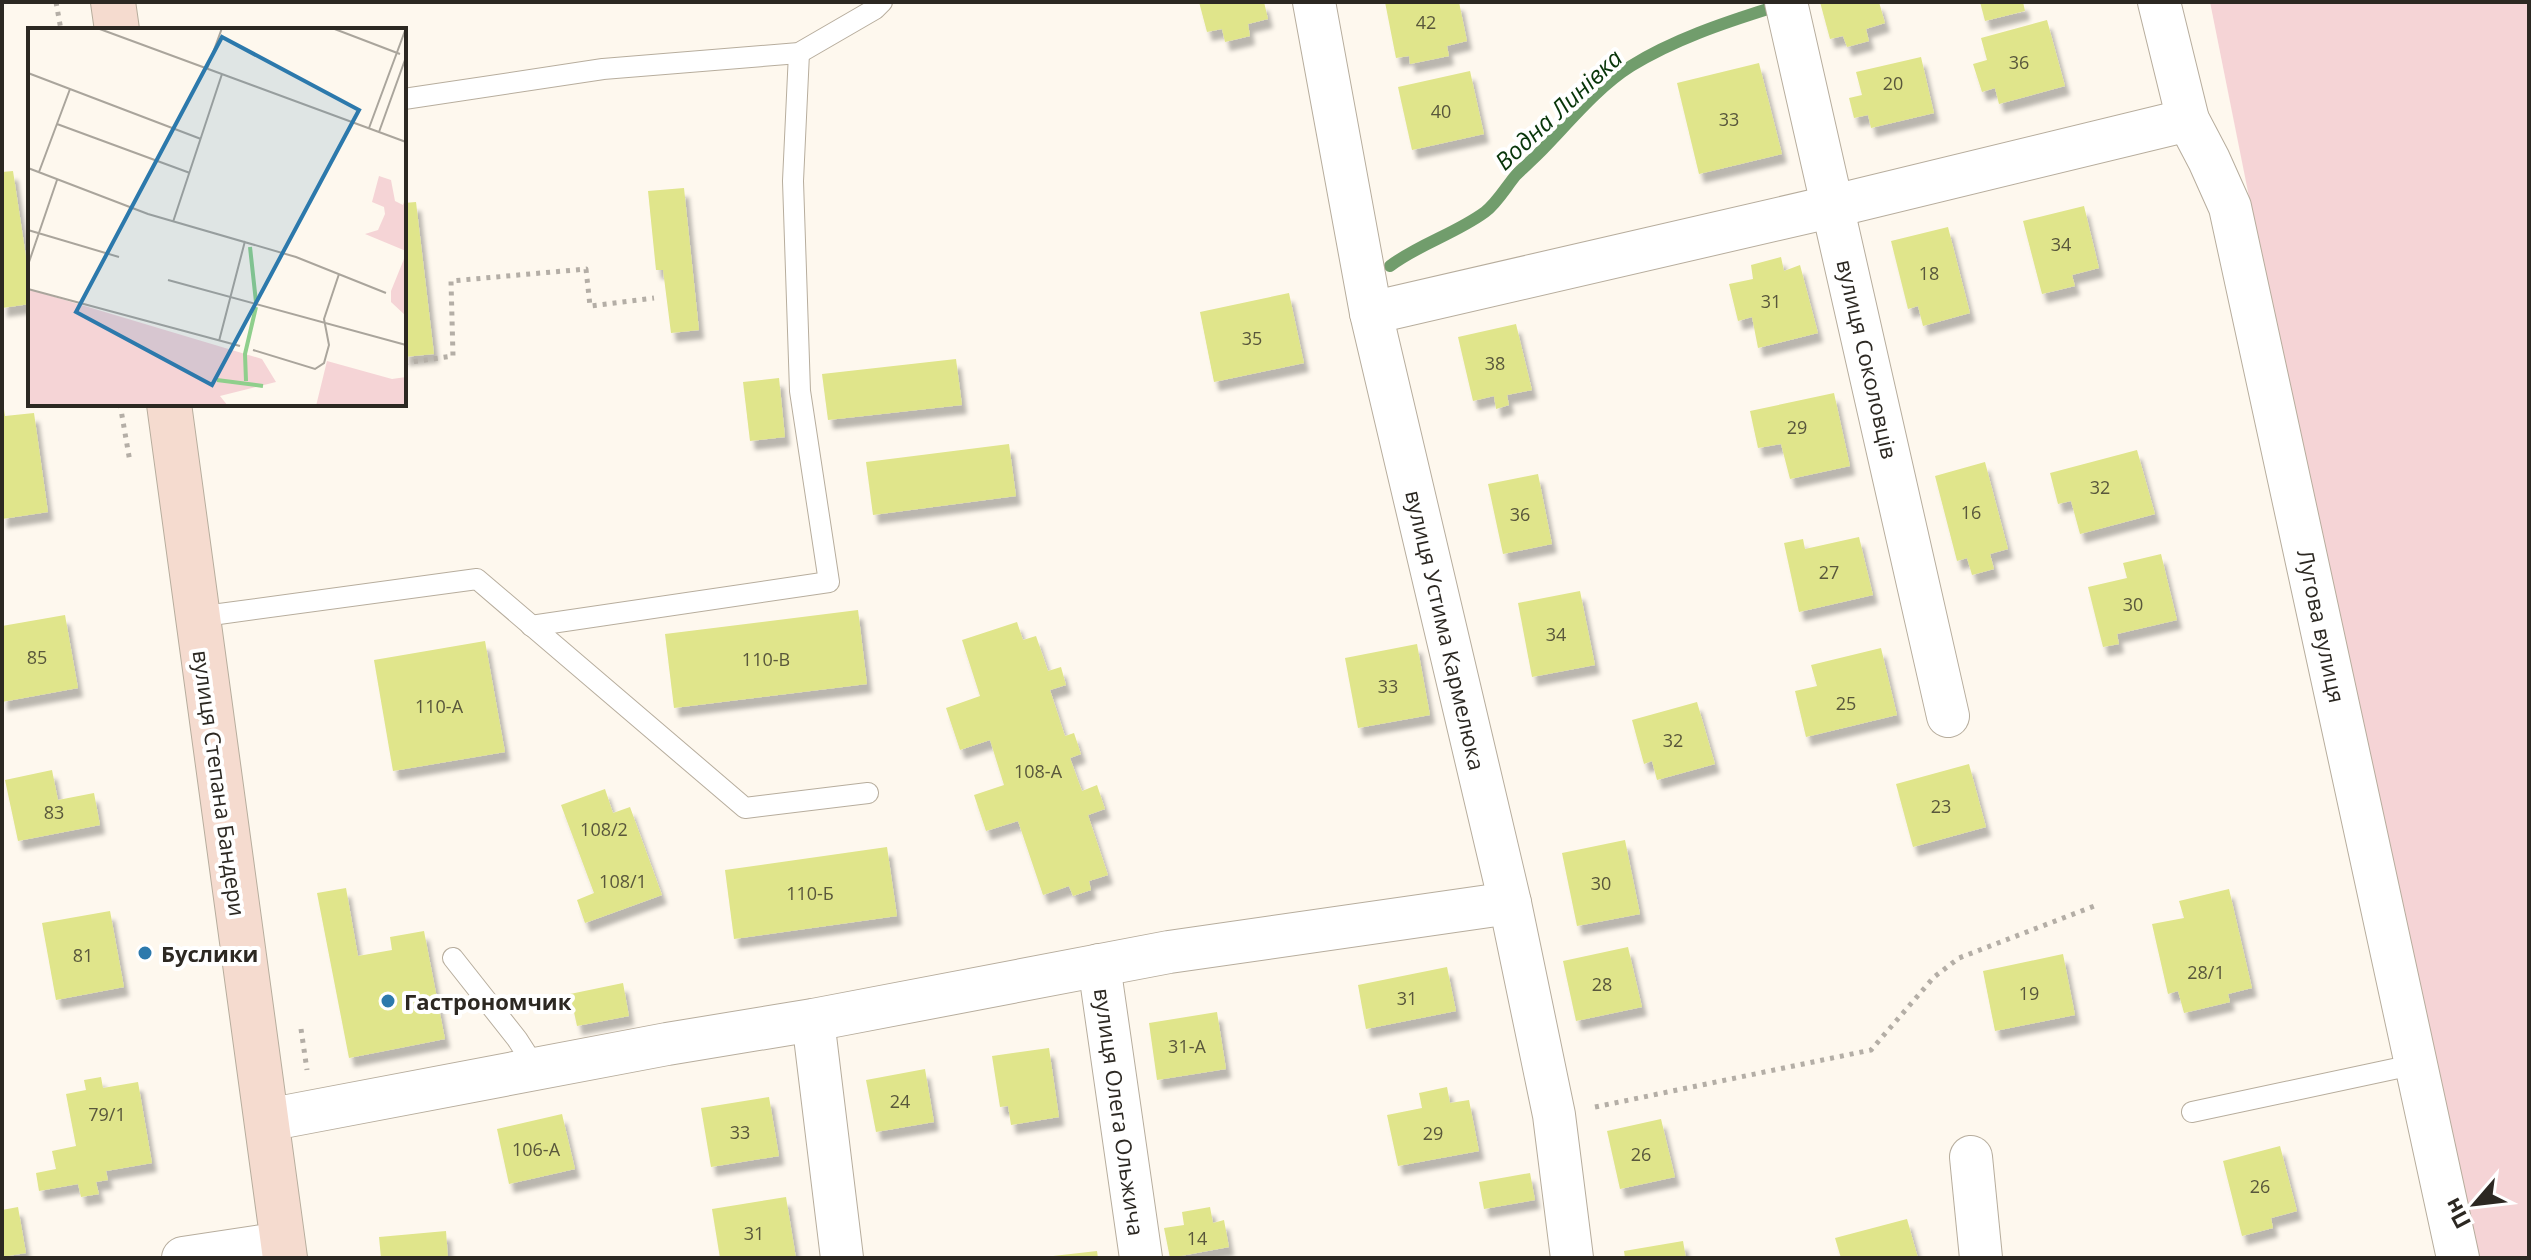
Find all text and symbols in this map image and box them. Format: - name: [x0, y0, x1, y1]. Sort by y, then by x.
- house number: 42: [1416, 10, 1436, 34]
- inset map: [28, 28, 406, 406]
- water label: Водна Линівка: [1487, 41, 1629, 177]
- house number: 36: [2009, 50, 2029, 74]
- house number: 20: [1883, 71, 1903, 95]
- house number: 40: [1431, 99, 1451, 123]
- house number: 33: [1719, 107, 1739, 131]
- house number: 34: [2051, 232, 2071, 256]
- street label: вулиця Соколовців: [1830, 256, 1906, 462]
- house number: 18: [1919, 261, 1939, 285]
- house number: 31: [1761, 289, 1781, 313]
- house number: 35: [1242, 326, 1262, 350]
- house number: 38: [1485, 351, 1505, 375]
- house number: 29: [1787, 415, 1807, 439]
- house number: 32: [2090, 475, 2110, 499]
- street label: вулиця Устима Кармелюка: [1399, 487, 1493, 773]
- house number: 16: [1961, 500, 1981, 524]
- house number: 36: [1510, 502, 1530, 526]
- street label: Лугова вулиця: [2291, 547, 2353, 705]
- house number: 27: [1819, 560, 1839, 584]
- house number: 30: [2123, 592, 2143, 616]
- house number: 34: [1546, 622, 1566, 646]
- house number: 85: [27, 645, 47, 669]
- house number: 110-В: [742, 647, 790, 671]
- street label: вулиця Степана Бандери: [186, 648, 254, 918]
- house number: 33: [1378, 674, 1398, 698]
- house number: 25: [1836, 691, 1856, 715]
- house number: 110-А: [415, 694, 464, 718]
- house number: 32: [1663, 728, 1683, 752]
- house number: 108-А: [1014, 759, 1063, 783]
- house number: 23: [1931, 794, 1951, 818]
- house number: 83: [44, 800, 64, 824]
- house number: 108/2: [580, 817, 628, 841]
- house number: 108/1: [599, 869, 647, 893]
- house number: 30: [1591, 871, 1611, 895]
- house number: 110-Б: [786, 881, 834, 905]
- place label: Буслики: [161, 938, 258, 968]
- house number: 81: [73, 943, 93, 967]
- marker: Буслики: [136, 944, 154, 962]
- house number: 28/1: [2187, 960, 2225, 984]
- house number: 28: [1592, 972, 1612, 996]
- house number: 19: [2019, 981, 2039, 1005]
- place label: Гастрономчик: [404, 986, 572, 1016]
- street label: вулиця Олега Ольжича: [1088, 986, 1152, 1238]
- house number: 31: [1397, 986, 1417, 1010]
- marker: Гастрономчик: [379, 992, 397, 1010]
- house number: 31-А: [1168, 1034, 1206, 1058]
- house number: 24: [890, 1089, 910, 1113]
- house number: 79/1: [88, 1102, 126, 1126]
- house number: 33: [730, 1120, 750, 1144]
- house number: 29: [1423, 1121, 1443, 1145]
- house number: 106-А: [512, 1137, 561, 1161]
- house number: 26: [1631, 1142, 1651, 1166]
- north arrow: [2435, 1164, 2515, 1244]
- house number: 26: [2250, 1174, 2270, 1198]
- text: Пн: [2436, 1193, 2477, 1235]
- house number: 31: [744, 1221, 764, 1245]
- house number: 14: [1187, 1226, 1207, 1250]

